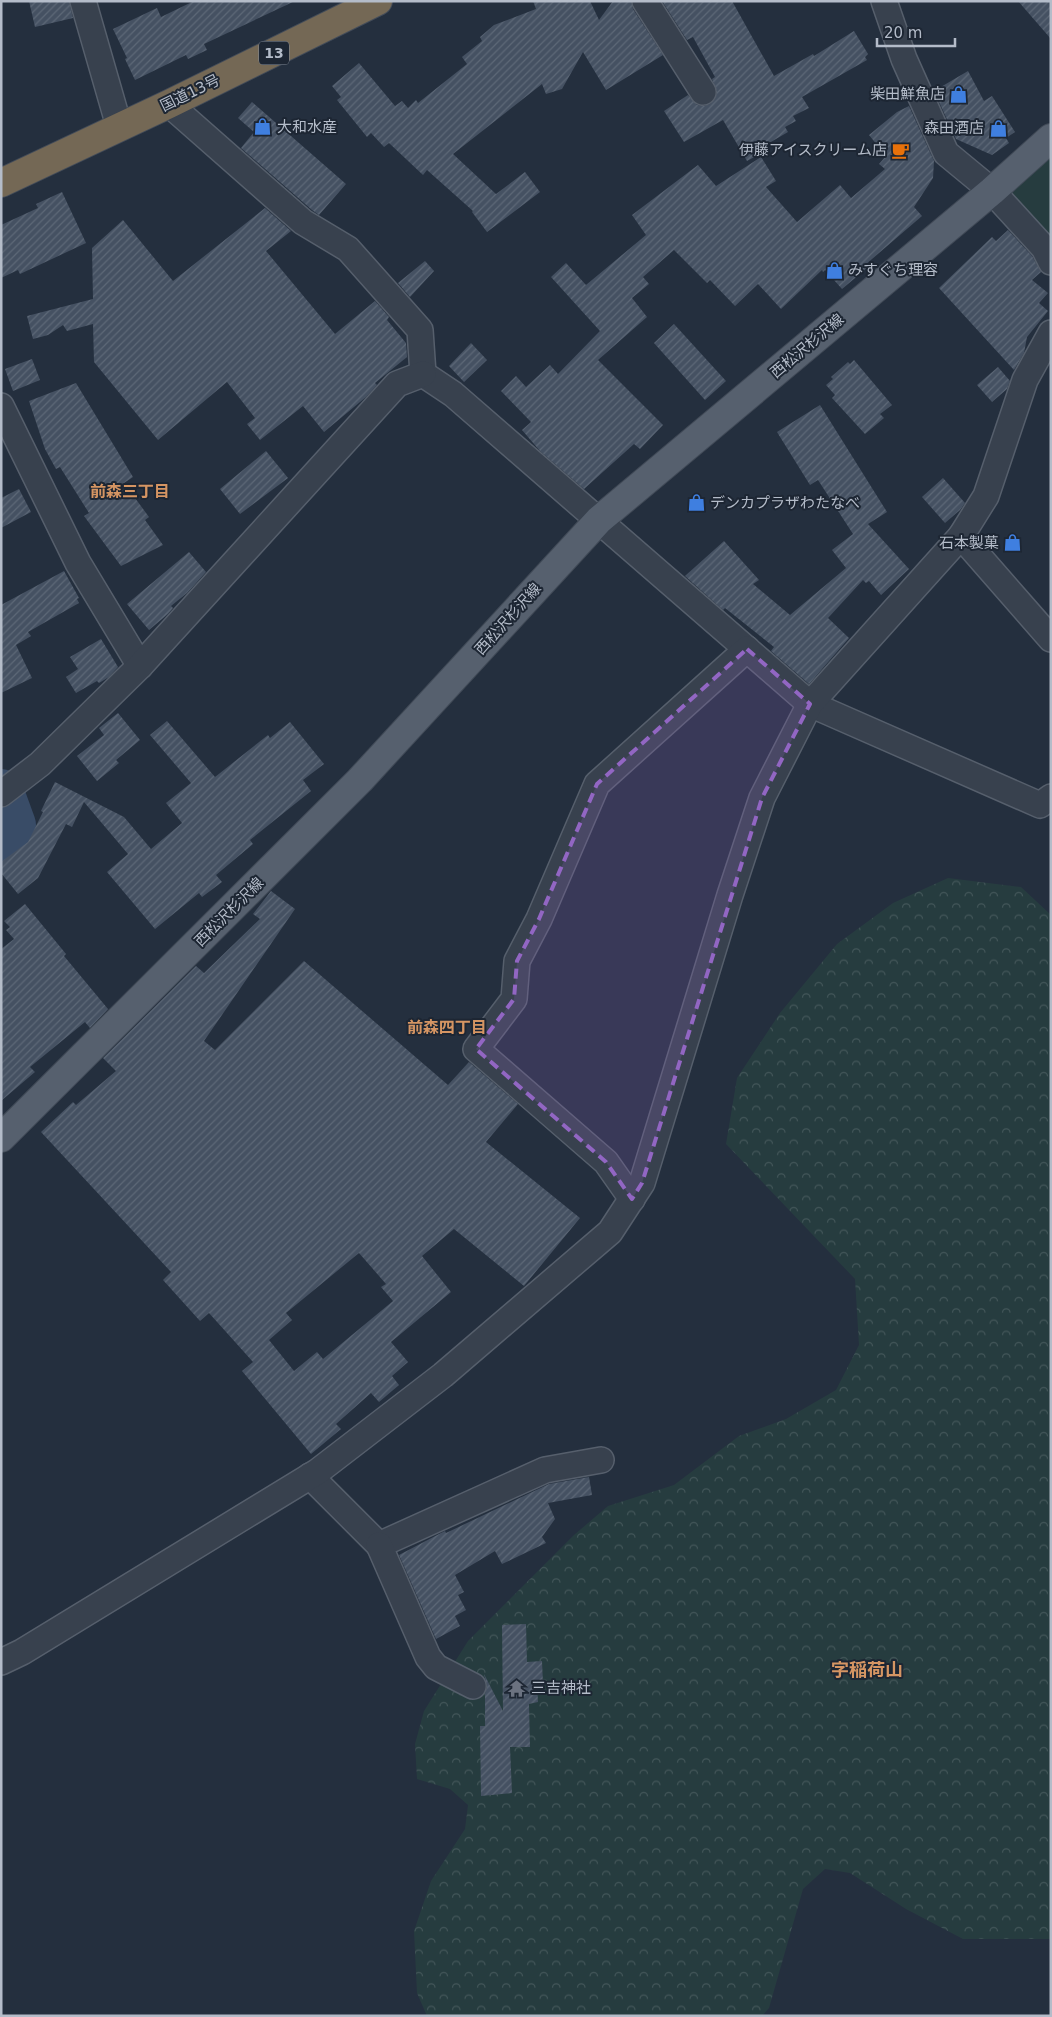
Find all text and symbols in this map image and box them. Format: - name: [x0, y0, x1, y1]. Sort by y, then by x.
- scale bar: [877, 15, 954, 47]
- text: 20 m: [884, 24, 922, 42]
- road number: 13: [259, 42, 289, 64]
- street label: 国道13号: [157, 71, 223, 115]
- shop icon: 柴田鮮魚店: [949, 84, 969, 104]
- place label: 柴田鮮魚店: [870, 85, 945, 103]
- shop icon: 大和水産: [253, 117, 273, 137]
- place label: 大和水産: [277, 118, 337, 136]
- shop icon: 森田酒店: [988, 118, 1008, 138]
- place label: 森田酒店: [924, 119, 984, 137]
- cafe icon: 伊藤アイスクリーム店: [891, 140, 911, 160]
- place label: 伊藤アイスクリーム店: [739, 141, 887, 159]
- shop icon: みすぐち理容: [824, 260, 844, 280]
- place label: みすぐち理容: [848, 261, 938, 279]
- street label: 西松沢杉沢線: [767, 310, 847, 382]
- district label: 前森三丁目: [90, 482, 170, 501]
- shop icon: デンカプラザわたなべ: [686, 493, 706, 513]
- place label: デンカプラザわたなべ: [710, 494, 860, 512]
- shop icon: 石本製菓: [1003, 533, 1023, 553]
- place label: 石本製菓: [939, 534, 999, 552]
- street label: 西松沢杉沢線: [471, 580, 545, 658]
- street label: 西松沢杉沢線: [191, 874, 267, 950]
- district label: 前森四丁目: [407, 1018, 487, 1037]
- district label: 字稲荷山: [831, 1659, 903, 1680]
- temple icon: 三吉神社: [507, 1678, 527, 1698]
- place label: 三吉神社: [531, 1679, 591, 1697]

